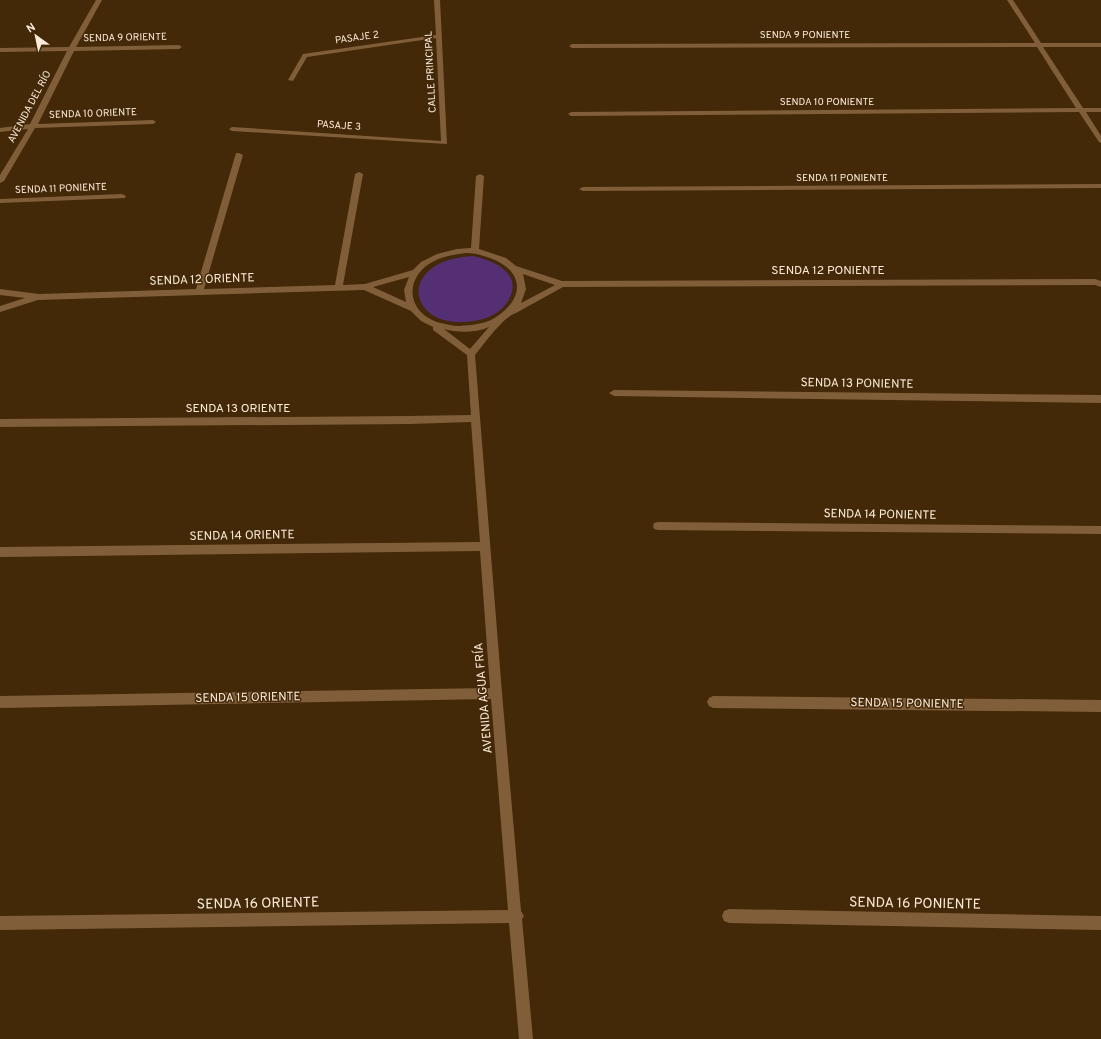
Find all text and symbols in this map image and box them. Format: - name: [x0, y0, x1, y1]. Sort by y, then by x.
- north arrow: [16, 16, 56, 56]
- text: N: [24, 20, 38, 36]
- street label: PASAJE 2: [334, 28, 380, 48]
- street label: SENDA 9 PONIENTE: [760, 29, 850, 42]
- street label: CALLE PRINCIPAL: [422, 30, 440, 113]
- street label: SENDA 9 ORIENTE: [83, 31, 167, 45]
- street label: AVENIDA DEL RÍO: [5, 69, 55, 145]
- street label: SENDA 10 PONIENTE: [780, 96, 874, 109]
- street label: SENDA 10 ORIENTE: [49, 106, 137, 122]
- street label: PASAJE 3: [316, 118, 362, 134]
- street label: SENDA 11 PONIENTE: [796, 172, 888, 185]
- street label: SENDA 11 PONIENTE: [15, 181, 107, 197]
- street label: SENDA 12 PONIENTE: [771, 263, 885, 279]
- street label: SENDA 12 ORIENTE: [149, 270, 255, 290]
- street label: SENDA 13 PONIENTE: [800, 375, 914, 393]
- street label: SENDA 13 ORIENTE: [185, 401, 291, 417]
- street label: SENDA 14 PONIENTE: [823, 506, 937, 524]
- street label: SENDA 14 ORIENTE: [189, 527, 295, 545]
- street label: AVENIDA AGUA FRÍA: [471, 642, 497, 754]
- street label: SENDA 15 ORIENTE: [195, 689, 301, 707]
- street label: SENDA 15 PONIENTE: [850, 695, 964, 713]
- street label: SENDA 16 ORIENTE: [197, 894, 319, 914]
- street label: SENDA 16 PONIENTE: [849, 894, 981, 914]

